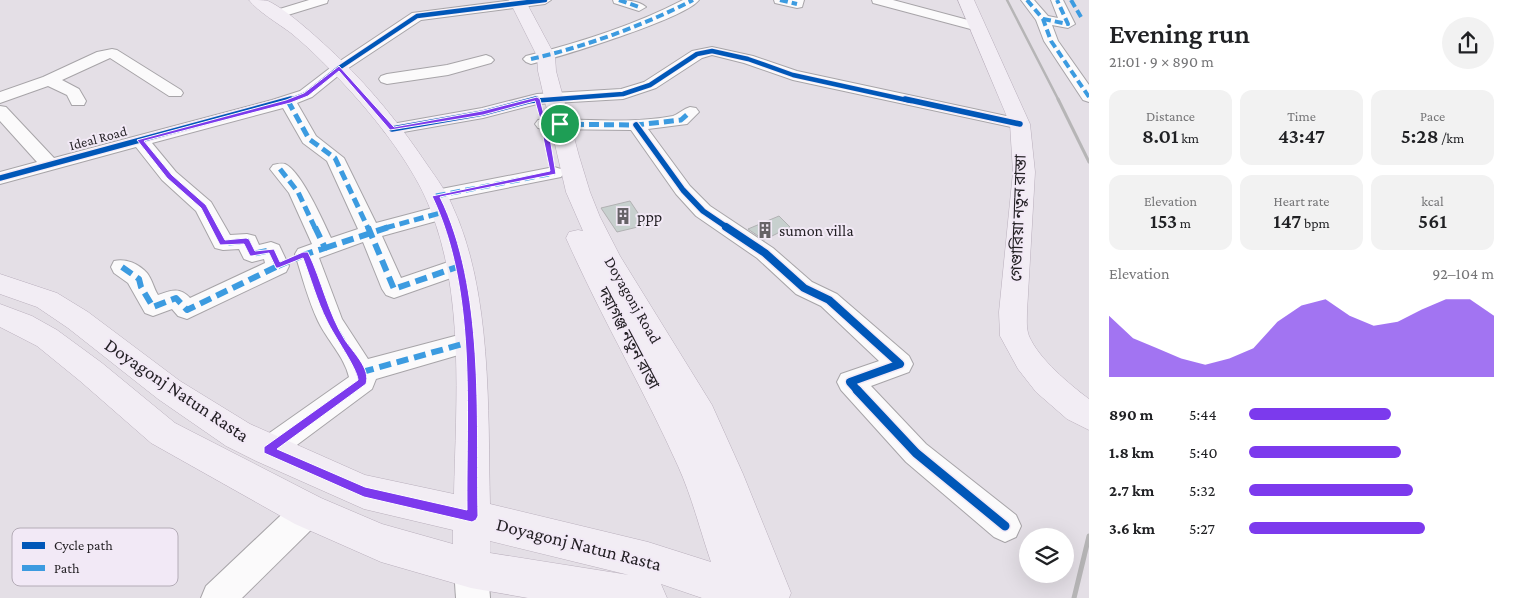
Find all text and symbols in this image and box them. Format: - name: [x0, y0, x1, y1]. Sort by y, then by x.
- button: share: [1442, 17, 1494, 69]
- text: Evening run: [1109, 18, 1250, 49]
- text: 21:01 · 9 × 890 m: [1109, 53, 1214, 70]
- pin: [539, 103, 581, 145]
- text: Distance: [1146, 108, 1195, 124]
- text: Time: [1287, 108, 1316, 124]
- text: Pace: [1420, 108, 1445, 124]
- icon: arrive: [546, 110, 574, 138]
- street label: Ideal Road: [67, 122, 129, 153]
- text: 8.01: [1142, 124, 1179, 148]
- text: 43:47: [1278, 124, 1325, 148]
- text: 5:28: [1401, 124, 1439, 148]
- text: km: [1179, 130, 1199, 146]
- text: /km: [1439, 130, 1464, 146]
- street label: গেণ্ডারিয়া নতুন রাস্তা: [1006, 153, 1030, 282]
- text: Elevation: [1144, 193, 1197, 209]
- text: Heart rate: [1274, 193, 1329, 209]
- text: kcal: [1421, 193, 1444, 209]
- building icon: ppp: [613, 206, 633, 226]
- place label: ppp: [637, 208, 662, 226]
- text: 153: [1150, 209, 1177, 233]
- text: 147: [1273, 209, 1301, 233]
- text: 561: [1418, 209, 1447, 233]
- text: m: [1177, 215, 1191, 231]
- text: bpm: [1301, 215, 1330, 231]
- building icon: sumon villa: [755, 220, 775, 240]
- place label: sumon villa: [779, 222, 854, 239]
- street label: Doyagonj Road: [601, 254, 665, 347]
- text: Elevation: [1109, 265, 1170, 282]
- text: 92–104 m: [1432, 265, 1494, 282]
- street label: দয়াগঞ্জ নতুন রাস্তা: [594, 283, 663, 393]
- street label: Doyagonj Natun Rasta: [100, 334, 253, 447]
- text: 890 m: [1109, 406, 1153, 423]
- text: 5:44: [1189, 406, 1217, 423]
- text: 1.8 km: [1109, 444, 1154, 461]
- text: 5:40: [1189, 444, 1217, 461]
- text: 2.7 km: [1109, 482, 1154, 499]
- text: 5:32: [1189, 482, 1215, 499]
- street label: Doyagonj Natun Rasta: [494, 513, 664, 576]
- text: 3.6 km: [1109, 520, 1155, 537]
- text: 5:27: [1189, 520, 1215, 537]
- legend: [12, 528, 178, 586]
- map controls: [1019, 528, 1074, 583]
- button: layers: [1019, 528, 1074, 583]
- text: Cycle path: [54, 537, 113, 553]
- text: Path: [54, 560, 80, 576]

